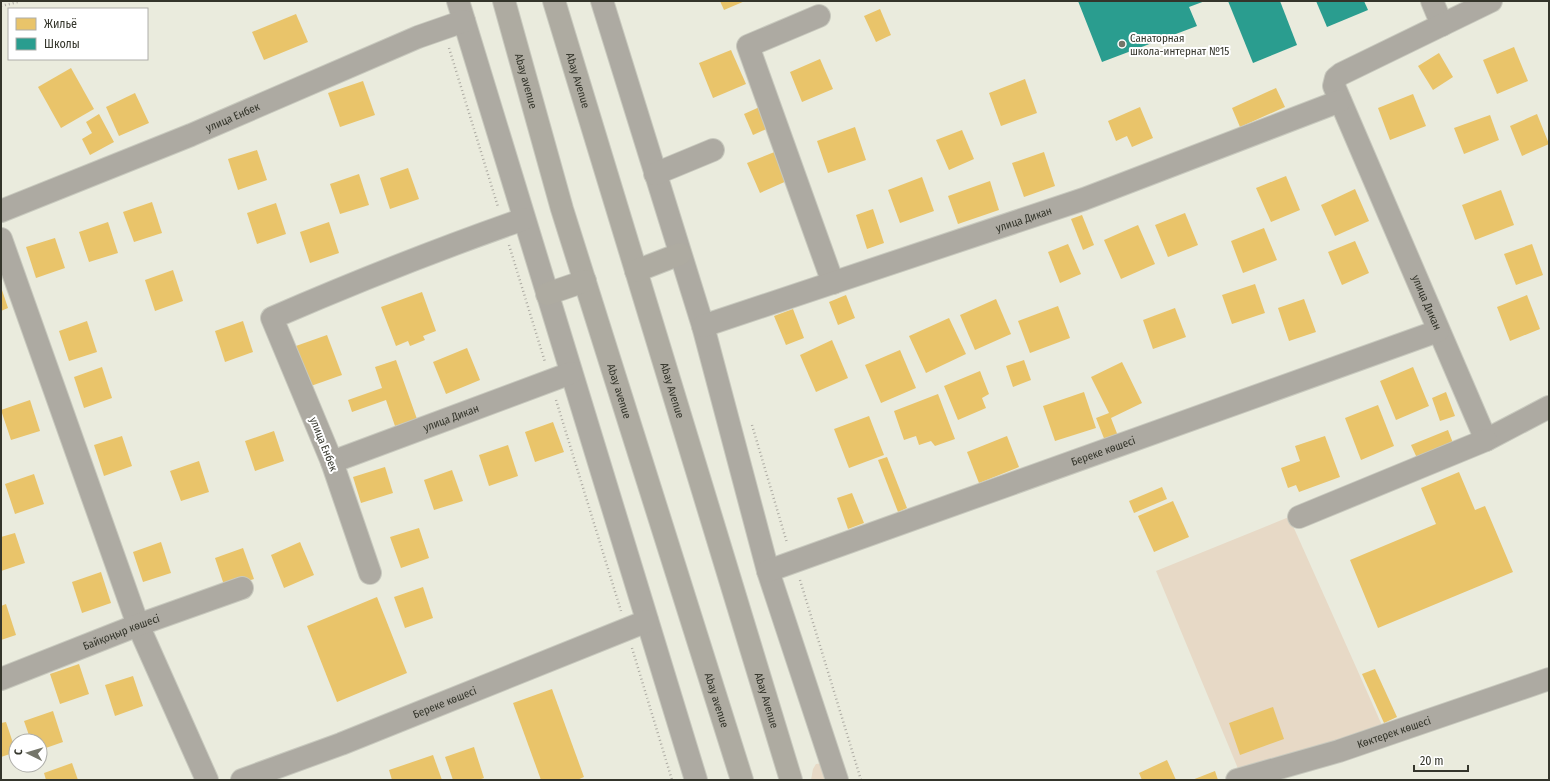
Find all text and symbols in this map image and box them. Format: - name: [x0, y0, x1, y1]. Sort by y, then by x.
- legend: [8, 8, 148, 60]
- text: Жильё: [44, 17, 77, 31]
- place label: Санаторная школа-интернат №15: [1130, 32, 1229, 58]
- text: Школы: [44, 37, 80, 51]
- marker: Санаторная школа-интернат №15: [1117, 39, 1127, 49]
- street label: Abay Avenue: [563, 51, 592, 110]
- street label: Abay avenue: [512, 52, 540, 110]
- street label: улица Енбек: [204, 100, 263, 135]
- street label: улица Дикан: [994, 204, 1054, 235]
- street label: улица Дикан: [1409, 273, 1444, 332]
- street label: Abay Avenue: [657, 361, 687, 420]
- street label: Abay avenue: [604, 362, 634, 420]
- street label: улица Дикан: [422, 402, 481, 434]
- street label: улица Енбек: [307, 415, 341, 474]
- street label: Береке көшесі: [1069, 434, 1137, 469]
- street label: Байқоңыр көшесі: [81, 612, 162, 653]
- street label: Abay avenue: [702, 671, 731, 729]
- street label: Abay Avenue: [752, 671, 781, 730]
- street label: Береке көшесі: [411, 684, 479, 721]
- street label: Көктерек көшесі: [1355, 714, 1433, 751]
- north arrow: [8, 733, 48, 773]
- scale bar: [1414, 747, 1468, 773]
- text: С: [12, 749, 25, 756]
- text: 20 m: [1420, 754, 1444, 768]

